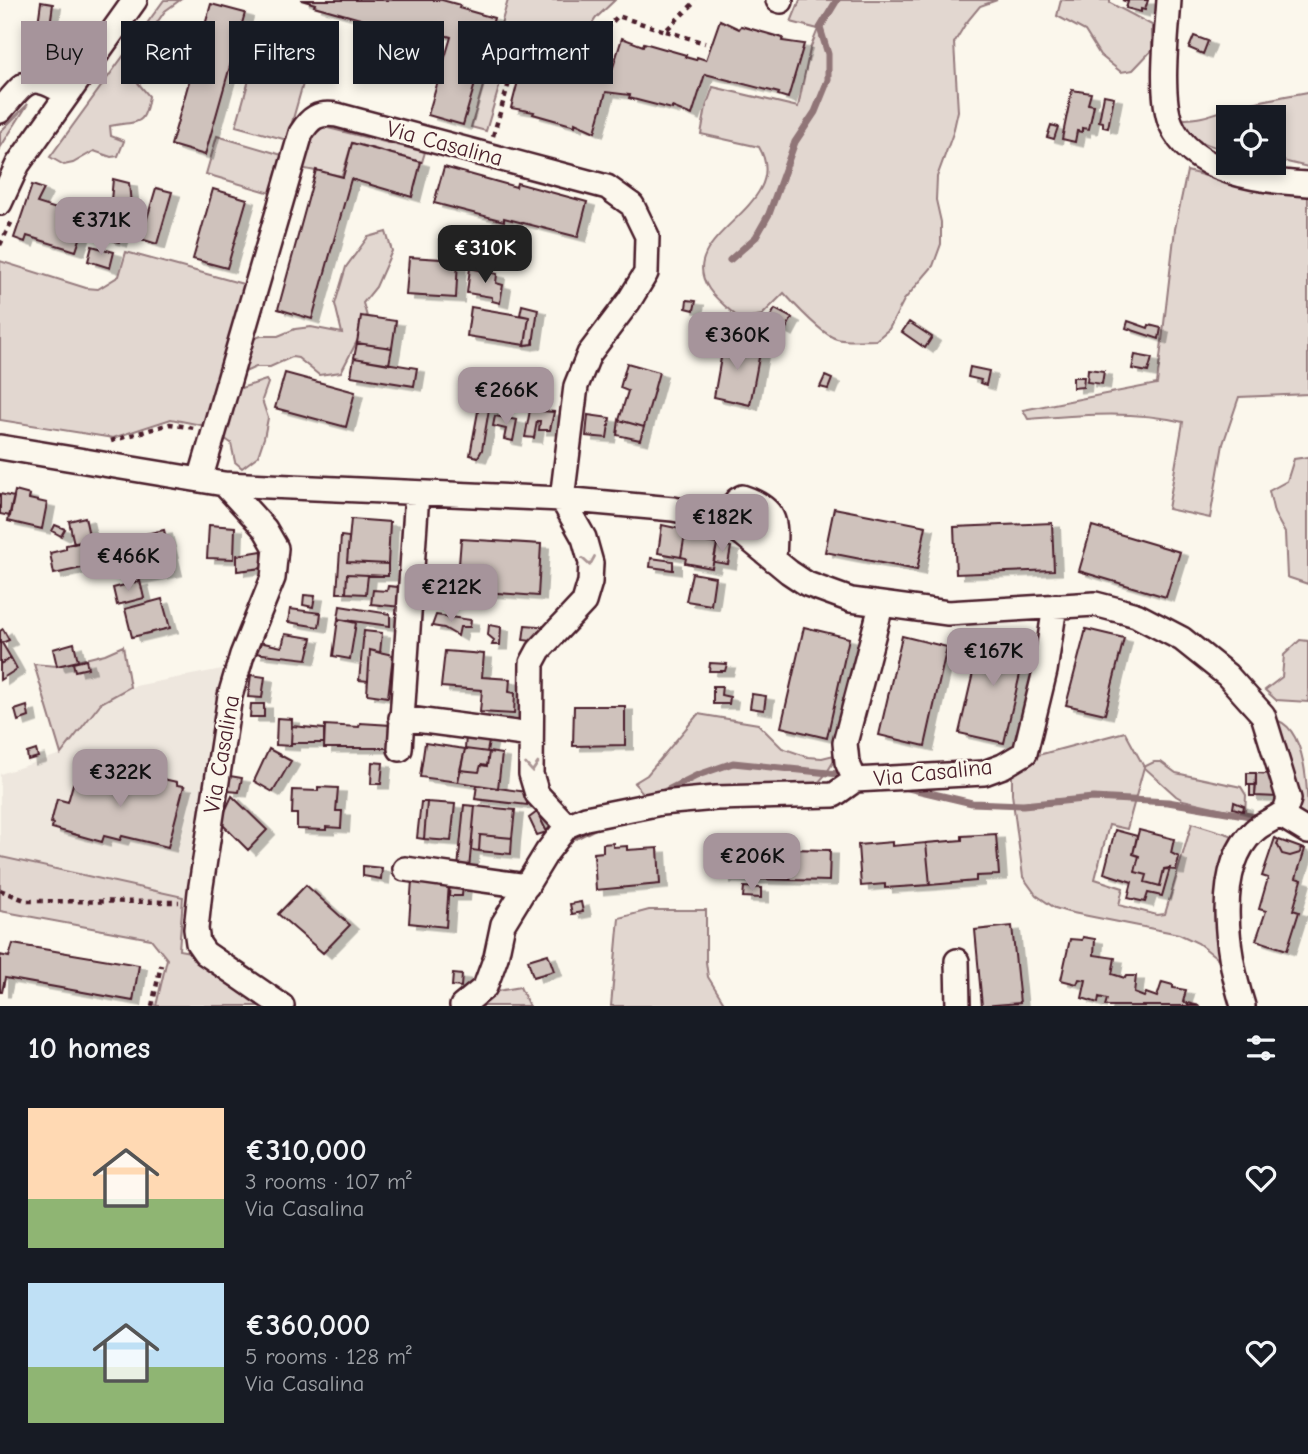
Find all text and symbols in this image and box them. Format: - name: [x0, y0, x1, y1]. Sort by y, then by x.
- chip: Buy: [21, 21, 107, 84]
- chip: Rent: [121, 21, 215, 84]
- chip: Filters: [229, 21, 339, 84]
- chip: New: [353, 21, 444, 84]
- chip: Apartment: [458, 21, 613, 84]
- map controls: [1216, 105, 1286, 175]
- button: locate: [1216, 105, 1286, 175]
- street label: Via Casalina: [384, 115, 506, 172]
- pin: €371K: [52, 198, 150, 257]
- text: €371K: [71, 206, 131, 233]
- pin: €310K: [436, 226, 534, 285]
- text: €310K: [454, 234, 516, 261]
- pin: €360K: [688, 312, 786, 372]
- text: €360K: [704, 321, 770, 348]
- pin: €266K: [457, 368, 555, 427]
- text: €266K: [474, 376, 538, 403]
- pin: €182K: [673, 494, 771, 554]
- text: €182K: [691, 503, 753, 530]
- pin: €466K: [79, 534, 177, 593]
- text: €466K: [96, 542, 160, 569]
- one-way arrow: [581, 555, 596, 567]
- pin: €212K: [402, 564, 500, 624]
- text: €212K: [421, 573, 481, 600]
- pin: €167K: [944, 628, 1042, 688]
- text: €167K: [963, 637, 1023, 664]
- street label: Via Casalina: [198, 693, 245, 815]
- pin: €322K: [71, 750, 169, 809]
- street label: Via Casalina: [872, 753, 994, 792]
- text: €322K: [88, 758, 152, 785]
- one-way arrow: [524, 762, 539, 773]
- pin: €206K: [703, 834, 801, 893]
- text: €206K: [719, 842, 785, 869]
- icon: filters: [1242, 1029, 1280, 1067]
- text: 10 homes: [28, 1031, 150, 1066]
- text: €310,000: [245, 1133, 367, 1168]
- icon: home: [84, 1136, 168, 1220]
- icon: heart: [1242, 1159, 1280, 1197]
- text: 3 rooms · 107 m²: [245, 1168, 412, 1195]
- text: Via Casalina: [245, 1195, 364, 1222]
- text: €360,000: [245, 1308, 371, 1343]
- icon: home: [84, 1311, 168, 1395]
- icon: heart: [1242, 1334, 1280, 1372]
- text: 5 rooms · 128 m²: [245, 1343, 412, 1370]
- text: Via Casalina: [245, 1370, 364, 1397]

